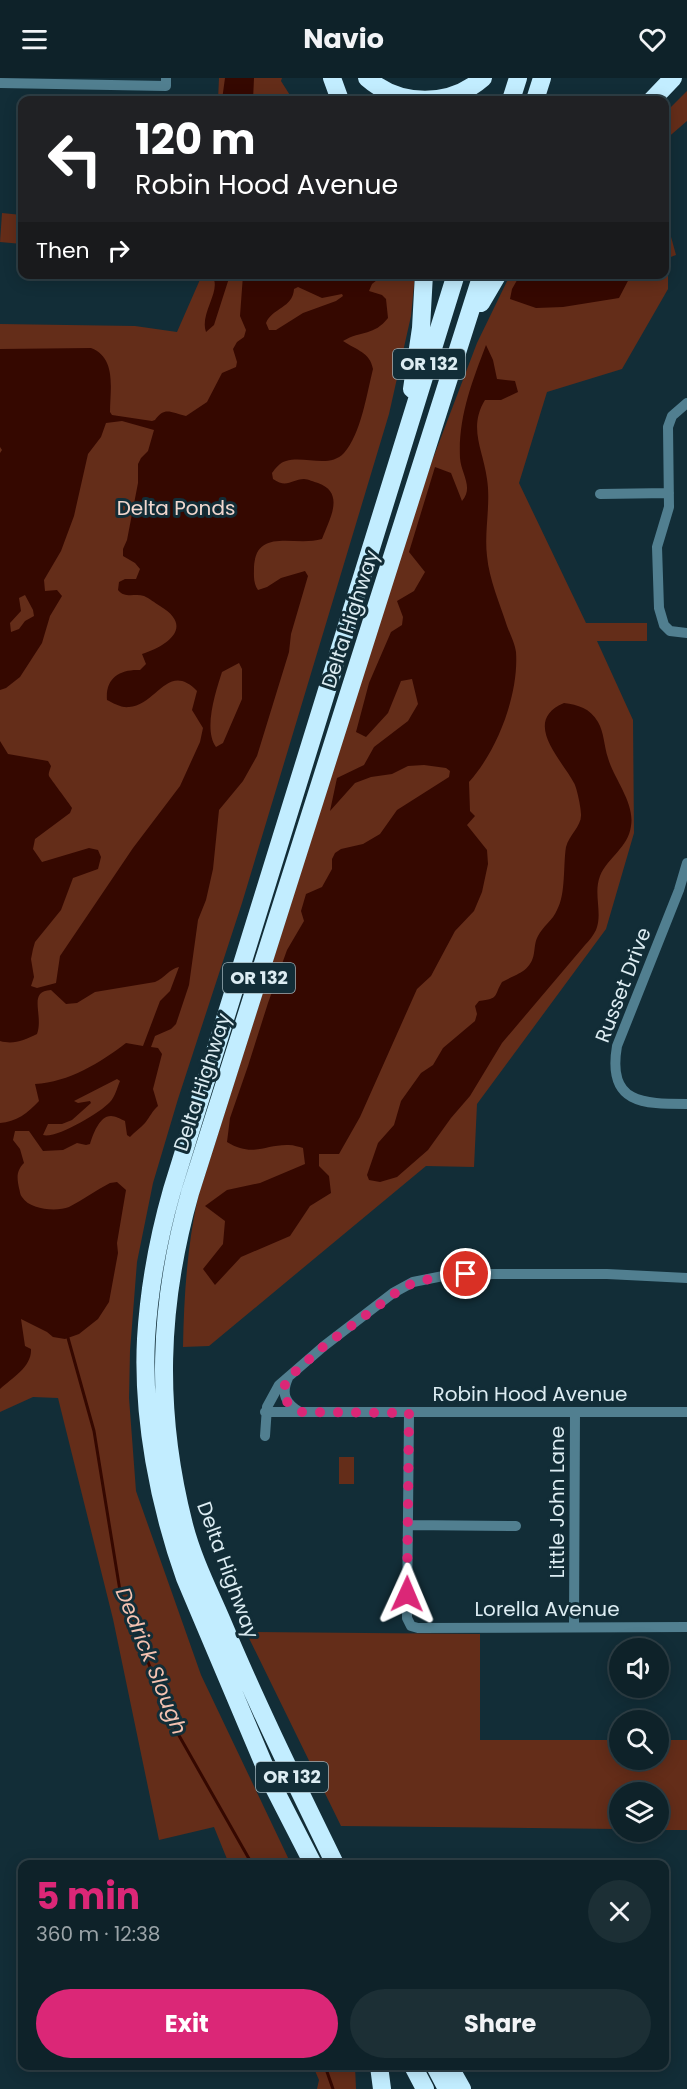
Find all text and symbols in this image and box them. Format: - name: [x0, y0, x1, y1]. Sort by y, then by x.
- text: Navio: [303, 20, 384, 57]
- icon: menu: [18, 23, 51, 56]
- icon: heart: [636, 23, 669, 56]
- text: 120 m: [135, 110, 256, 169]
- icon: left: [36, 120, 114, 198]
- text: Robin Hood Avenue: [135, 166, 398, 203]
- icon: right: [102, 234, 135, 267]
- text: Then: [36, 235, 90, 266]
- road number: OR 132: [393, 349, 465, 379]
- park label: Delta Ponds: [117, 494, 235, 522]
- street label: Delta Highway: [314, 546, 386, 692]
- street label: Russet Drive: [588, 924, 658, 1046]
- road number: OR 132: [223, 963, 295, 993]
- street label: Delta Highway: [166, 1009, 238, 1155]
- pin: [440, 1248, 491, 1299]
- icon: arrive: [449, 1257, 482, 1290]
- street label: Robin Hood Avenue: [433, 1380, 627, 1408]
- street label: Little John Lane: [543, 1426, 571, 1578]
- street label: Delta Highway: [190, 1498, 266, 1642]
- position arrow: [375, 1562, 439, 1626]
- water label: Dedrick Slough: [109, 1583, 194, 1739]
- street label: Lorella Avenue: [474, 1595, 620, 1623]
- map controls: [609, 1638, 669, 1842]
- button: sound: [609, 1638, 669, 1698]
- button: search: [609, 1710, 669, 1770]
- road number: OR 132: [256, 1762, 328, 1792]
- button: layers: [609, 1782, 669, 1842]
- text: 5 min: [36, 1871, 140, 1922]
- button: close: [588, 1880, 651, 1943]
- text: 360 m · 12:38: [36, 1920, 160, 1948]
- button: Exit: [36, 1989, 338, 2058]
- button: Share: [350, 1989, 651, 2058]

